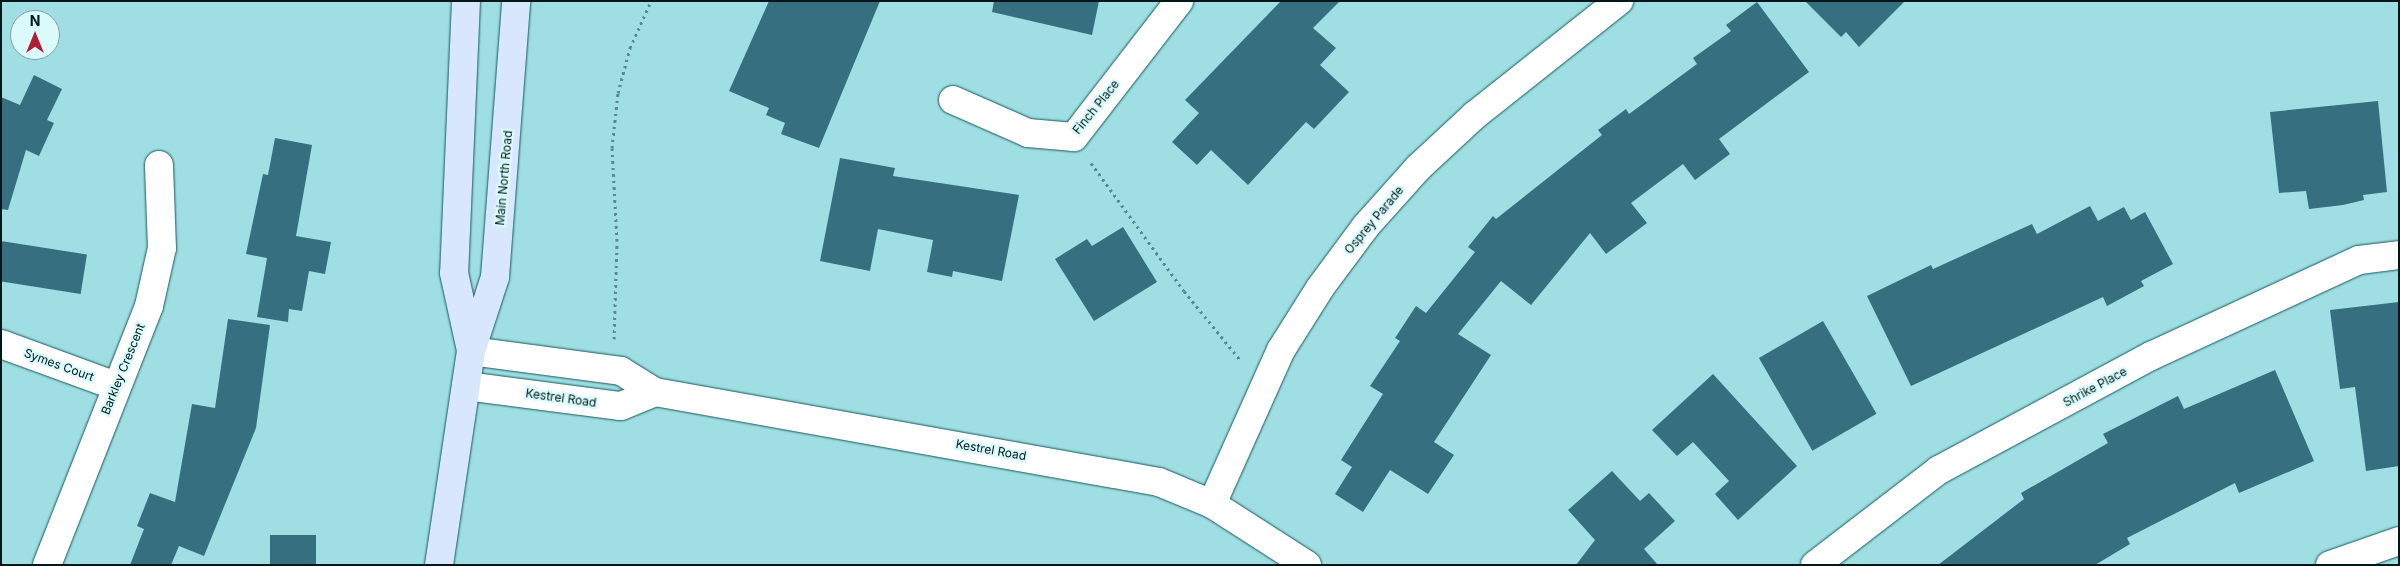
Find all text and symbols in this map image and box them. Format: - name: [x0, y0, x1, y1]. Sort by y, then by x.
- north arrow: [10, 10, 60, 60]
- text: N: [30, 12, 40, 29]
- street label: Finch Place: [1070, 77, 1122, 137]
- street label: Main North Road: [493, 130, 515, 226]
- street label: Osprey Parade: [1341, 183, 1407, 257]
- street label: Barkley Crescent: [98, 321, 148, 417]
- street label: Symes Court: [22, 346, 96, 384]
- street label: Shrike Place: [2061, 364, 2129, 410]
- street label: Kestrel Road: [525, 386, 597, 410]
- street label: Kestrel Road: [955, 437, 1027, 463]

